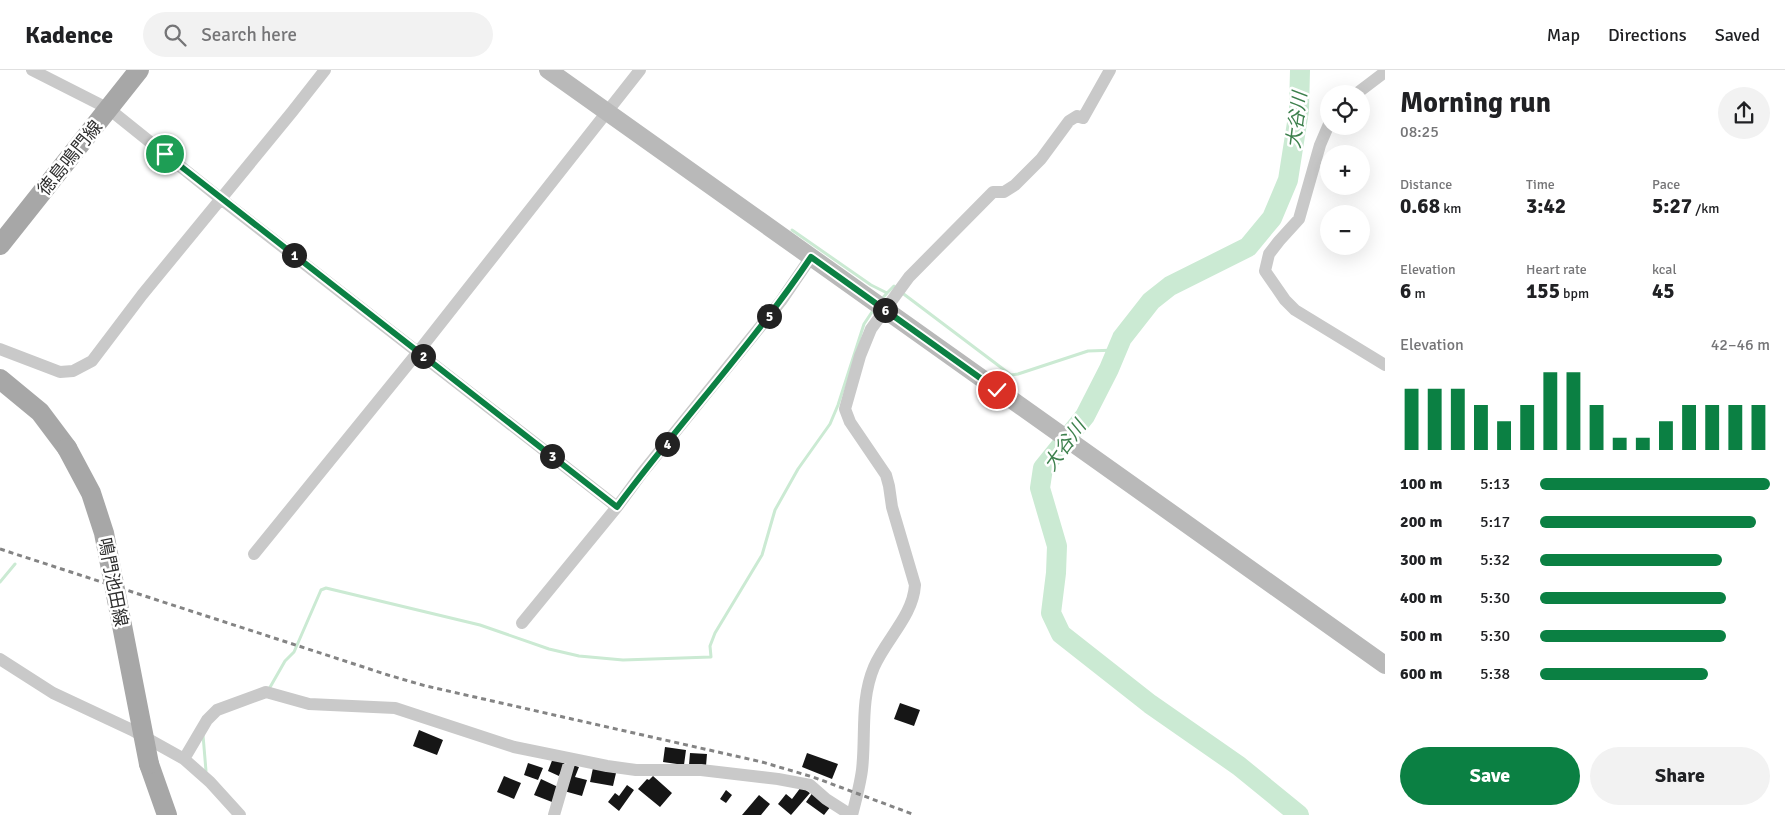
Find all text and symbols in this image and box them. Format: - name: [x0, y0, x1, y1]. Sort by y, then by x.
- search box: [143, 12, 493, 57]
- text: Kadence: [25, 20, 113, 50]
- icon: search: [161, 21, 189, 49]
- text: Search here: [201, 23, 297, 47]
- text: Map: [1547, 24, 1580, 46]
- text: Directions: [1608, 24, 1687, 46]
- text: Saved: [1715, 24, 1760, 46]
- map controls: [1320, 85, 1370, 255]
- button: locate: [1320, 85, 1370, 135]
- text: Morning run: [1400, 86, 1551, 120]
- button: share: [1718, 87, 1770, 139]
- water label: 大谷川: [1282, 88, 1313, 150]
- street label: 徳島鳴門線: [33, 116, 107, 200]
- text: 08:25: [1400, 122, 1439, 142]
- pin: [144, 133, 186, 175]
- icon: arrive: [151, 140, 179, 168]
- button: +: [1320, 145, 1370, 195]
- text: Distance: [1400, 176, 1452, 193]
- text: Time: [1526, 176, 1555, 193]
- text: Pace: [1652, 176, 1680, 193]
- text: 0.68: [1400, 193, 1440, 219]
- text: 3:42: [1526, 193, 1566, 219]
- text: 5:27: [1652, 193, 1692, 219]
- text: km: [1440, 200, 1461, 217]
- text: /km: [1692, 200, 1719, 217]
- button: −: [1320, 205, 1370, 255]
- pin: 1: [282, 242, 306, 268]
- text: 1: [291, 247, 298, 264]
- text: Elevation: [1400, 261, 1456, 278]
- text: Heart rate: [1526, 261, 1587, 278]
- text: kcal: [1652, 261, 1677, 278]
- text: 6: [1400, 278, 1411, 304]
- text: 155: [1526, 278, 1560, 304]
- text: 45: [1652, 278, 1675, 304]
- text: m: [1411, 285, 1426, 302]
- text: bpm: [1560, 285, 1589, 302]
- pin: 6: [872, 298, 898, 322]
- text: 6: [882, 302, 889, 319]
- pin: 5: [756, 304, 782, 328]
- text: 5: [766, 308, 773, 325]
- text: Elevation: [1400, 335, 1464, 355]
- text: 42–46 m: [1711, 335, 1770, 355]
- pin: 2: [410, 344, 436, 368]
- text: 2: [420, 348, 427, 365]
- pin: [976, 369, 1018, 411]
- icon: check: [983, 376, 1011, 404]
- water label: 大谷川: [1038, 414, 1092, 476]
- pin: 4: [654, 432, 680, 456]
- text: 4: [664, 436, 671, 453]
- pin: 3: [540, 444, 564, 468]
- text: 3: [549, 448, 556, 465]
- text: 100 m: [1400, 474, 1442, 494]
- text: 5:13: [1480, 474, 1510, 494]
- text: 200 m: [1400, 512, 1442, 532]
- text: 5:17: [1480, 512, 1510, 532]
- street label: 鳴門池田線: [94, 536, 132, 628]
- text: 300 m: [1400, 550, 1442, 570]
- text: 5:32: [1480, 550, 1510, 570]
- text: 400 m: [1400, 588, 1442, 608]
- text: 5:30: [1480, 588, 1510, 608]
- text: 500 m: [1400, 626, 1442, 646]
- text: 5:30: [1480, 626, 1510, 646]
- text: 600 m: [1400, 664, 1442, 684]
- text: 5:38: [1480, 664, 1510, 684]
- button: Save: [1400, 747, 1580, 805]
- button: Share: [1590, 747, 1770, 805]

